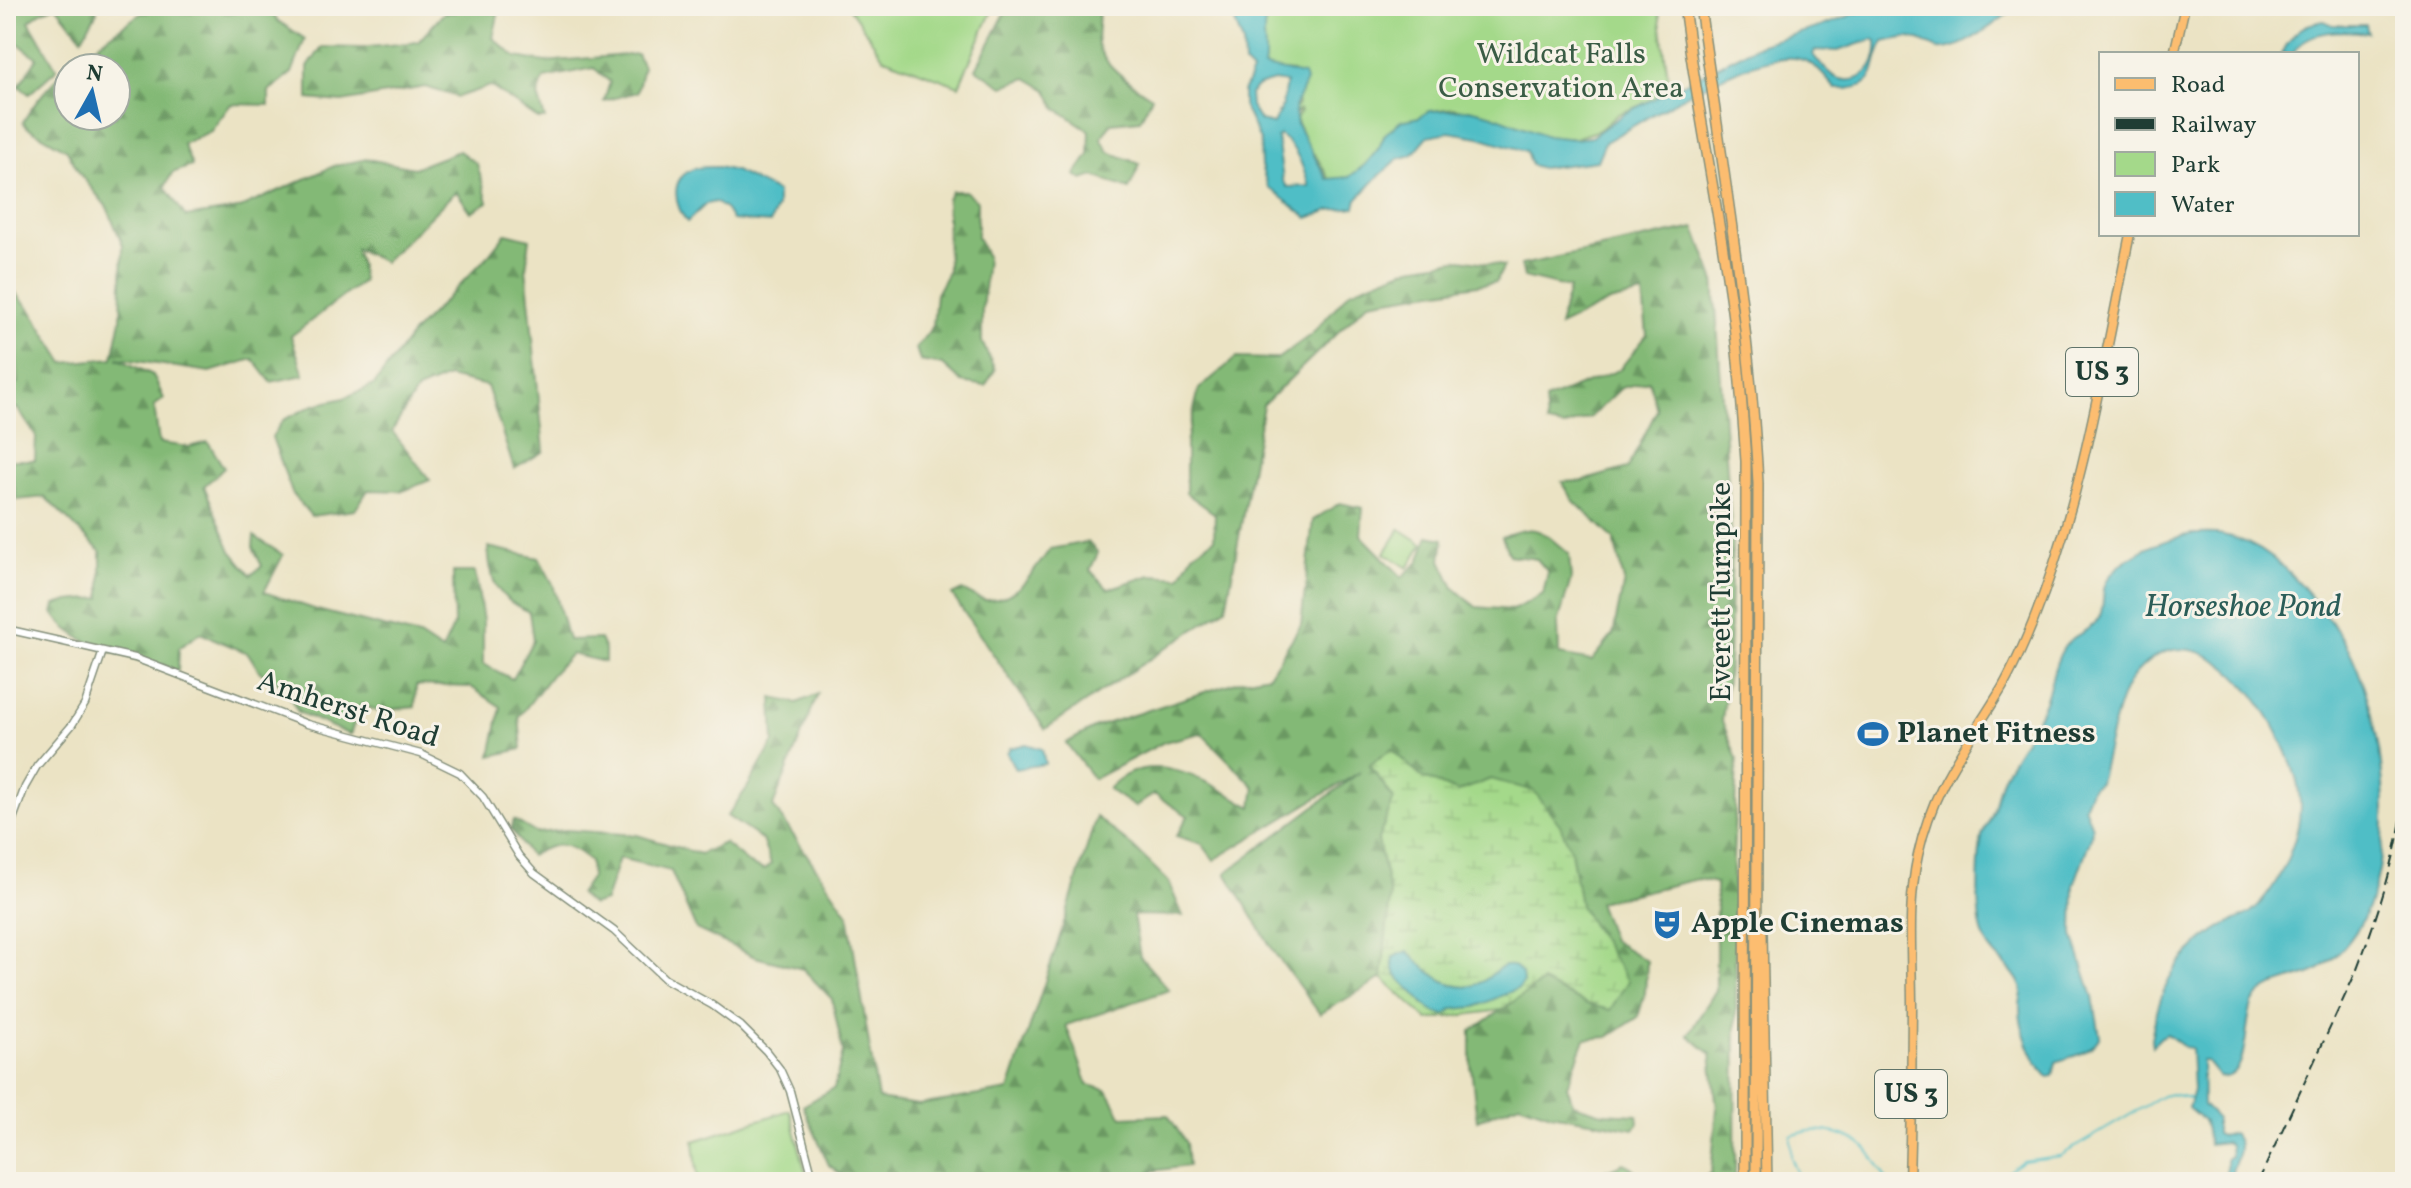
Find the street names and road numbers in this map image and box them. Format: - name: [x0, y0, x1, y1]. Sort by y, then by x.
- road number: US 3: [2066, 348, 2138, 396]
- street label: Everett Turnpike: [1701, 482, 1743, 702]
- street label: Amherst Road: [251, 661, 445, 759]
- road number: US 3: [1875, 1070, 1947, 1118]

